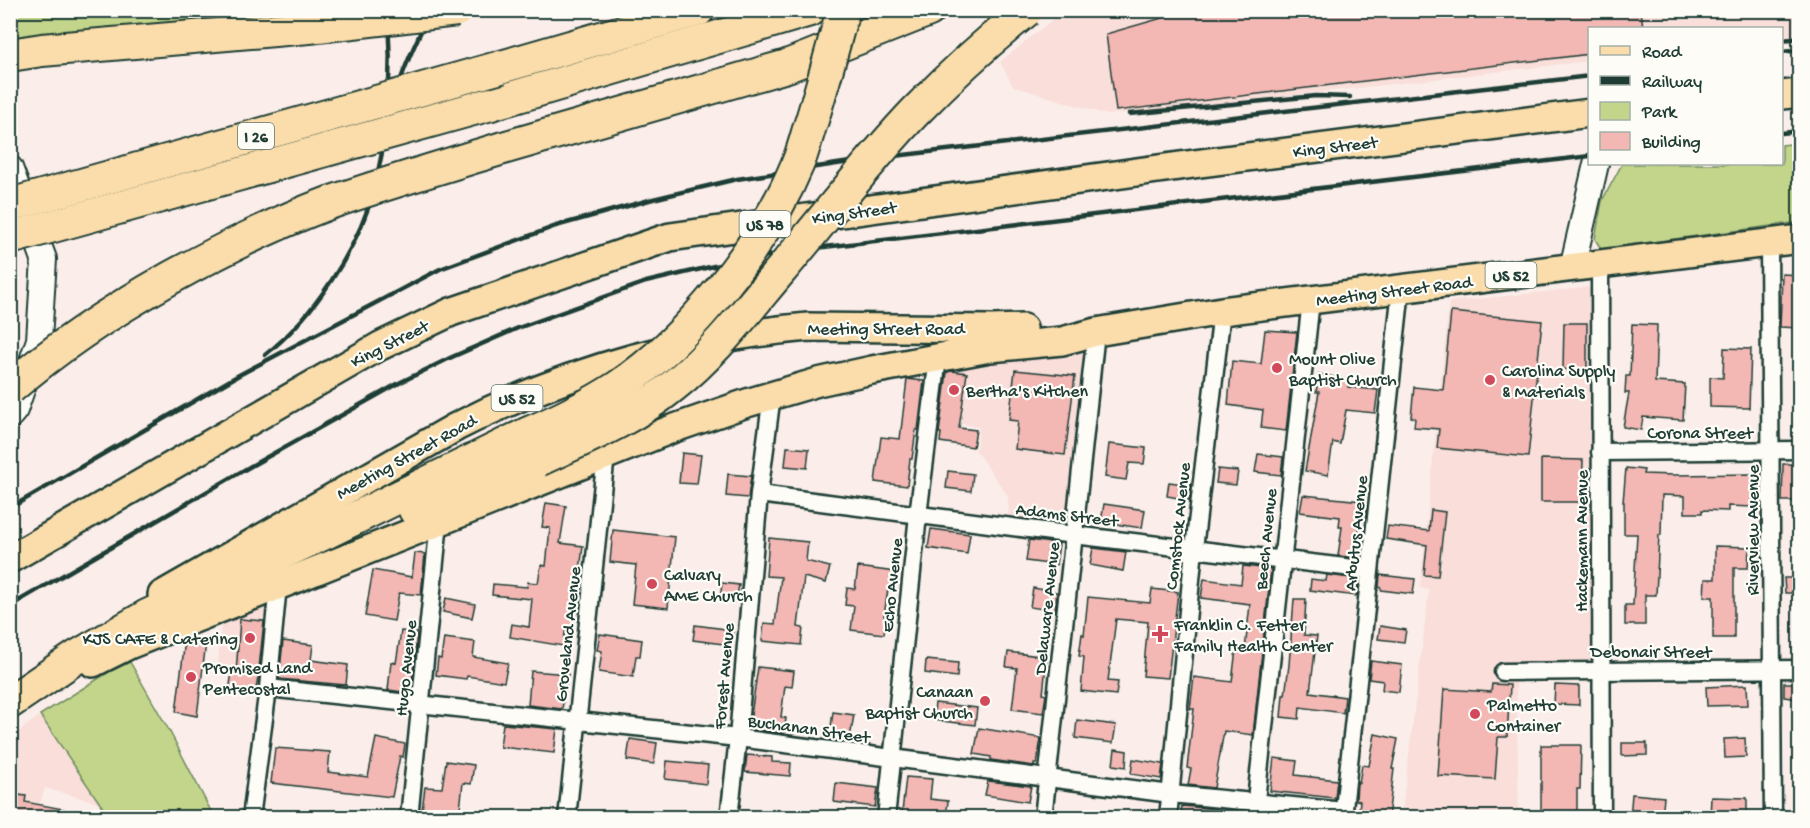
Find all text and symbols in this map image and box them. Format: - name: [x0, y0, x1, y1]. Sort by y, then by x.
- legend: [1588, 27, 1783, 165]
- text: Road: [1642, 43, 1683, 64]
- text: Railway: [1642, 73, 1702, 94]
- text: Park: [1641, 103, 1678, 124]
- road number: I 26: [238, 123, 274, 149]
- street label: King Street: [1292, 133, 1380, 164]
- text: Building: [1641, 133, 1701, 154]
- street label: King Street: [811, 198, 899, 231]
- road number: US 78: [740, 211, 790, 237]
- road number: US 52: [1486, 262, 1537, 288]
- street label: Meeting Street Road: [1315, 272, 1475, 312]
- street label: King Street: [348, 316, 434, 374]
- street label: Meeting Street Road: [808, 320, 966, 341]
- place label: Mount Olive Baptist Church: [1288, 350, 1397, 392]
- marker: Mount Olive Baptist Church: [1270, 361, 1284, 375]
- place label: Carolina Supply & Materials: [1502, 362, 1616, 404]
- marker: Carolina Supply & Materials: [1483, 373, 1497, 387]
- place label: Bertha's Kitchen: [965, 382, 1089, 403]
- marker: Bertha's Kitchen: [947, 383, 961, 397]
- road number: US 52: [492, 385, 542, 411]
- street label: Meeting Street Road: [333, 410, 482, 505]
- street label: Corona Street: [1647, 424, 1754, 445]
- street label: Comstock Avenue: [1162, 461, 1197, 591]
- street label: Riverview Avenue: [1744, 464, 1765, 595]
- street label: Hackemann Avenue: [1573, 469, 1594, 612]
- street label: Arbutus Avenue: [1341, 474, 1374, 592]
- street label: Beech Avenue: [1252, 487, 1283, 592]
- street label: Adams Street: [1014, 500, 1121, 533]
- street label: Echo Avenue: [878, 536, 909, 633]
- street label: Delaware Avenue: [1031, 540, 1066, 676]
- street label: Groveland Avenue: [552, 565, 587, 703]
- place label: Calvary AME Church: [664, 566, 753, 608]
- marker: Calvary AME Church: [645, 577, 659, 591]
- place label: Franklin C. Fetter Family Health Center: [1173, 616, 1334, 658]
- street label: Hugo Avenue: [392, 618, 423, 717]
- street label: Forest Avenue: [710, 622, 741, 731]
- marker: Franklin C. Fetter Family Health Center: [1151, 625, 1169, 643]
- place label: KJS CAFE & Catering: [83, 630, 238, 651]
- marker: KJS CAFE & Catering: [243, 631, 257, 645]
- street label: Debonair Street: [1590, 643, 1713, 664]
- place label: Promised Land Pentecostal: [202, 659, 313, 701]
- marker: Promised Land Pentecostal: [184, 670, 198, 684]
- place label: Canaan Baptist Church: [864, 683, 973, 725]
- marker: Canaan Baptist Church: [978, 694, 992, 708]
- place label: Palmetto Container: [1486, 696, 1562, 738]
- marker: Palmetto Container: [1468, 707, 1482, 721]
- street label: Buchanan Street: [745, 711, 873, 750]

